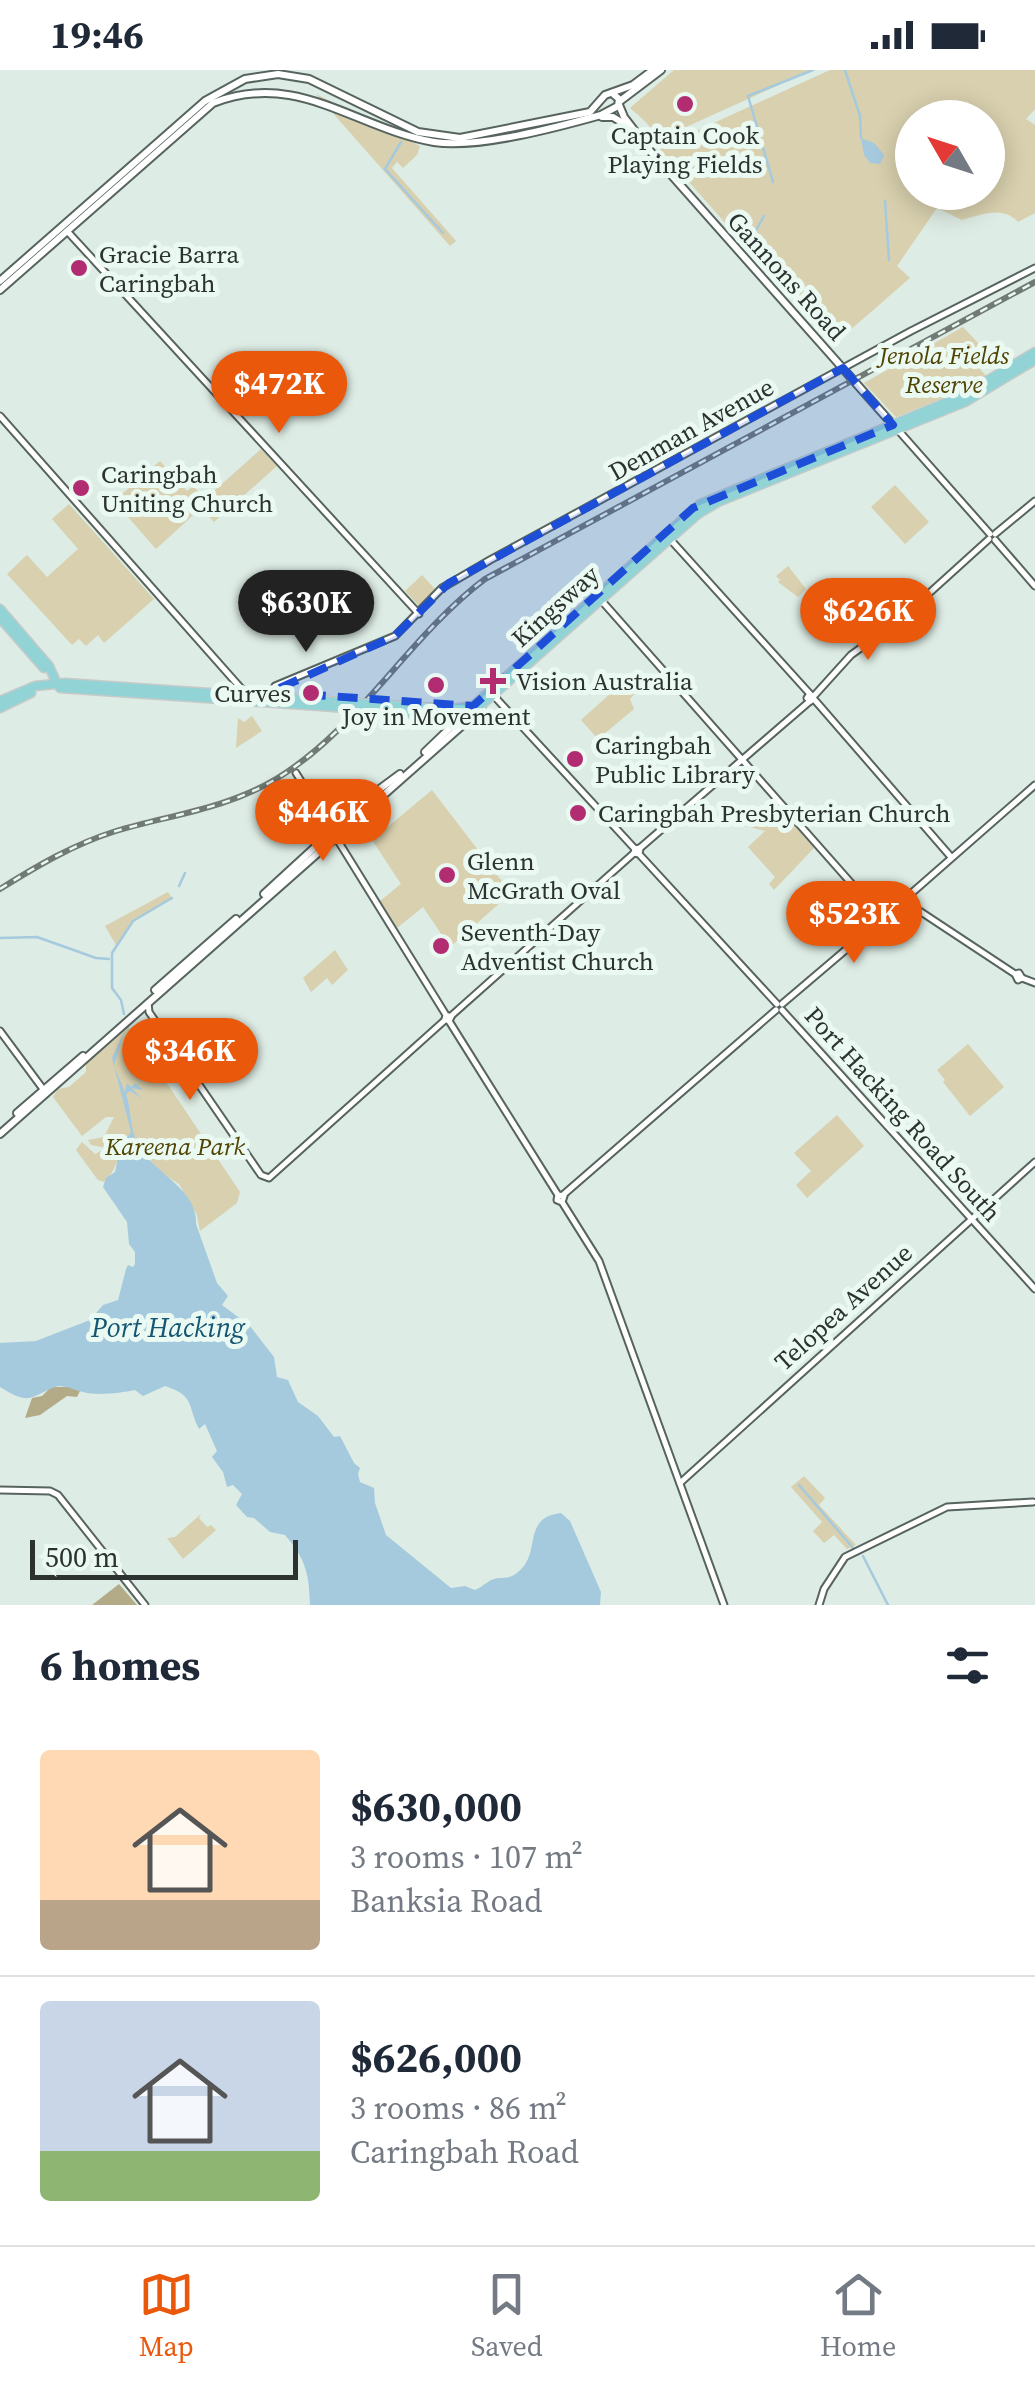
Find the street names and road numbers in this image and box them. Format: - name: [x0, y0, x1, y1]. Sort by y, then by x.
- street label: Gannons Road: [720, 204, 854, 348]
- street label: Denman Avenue: [602, 370, 780, 488]
- street label: Kingsway: [504, 557, 606, 654]
- street label: Port Hacking Road South: [797, 999, 1009, 1229]
- street label: Telopea Avenue: [767, 1236, 919, 1378]

